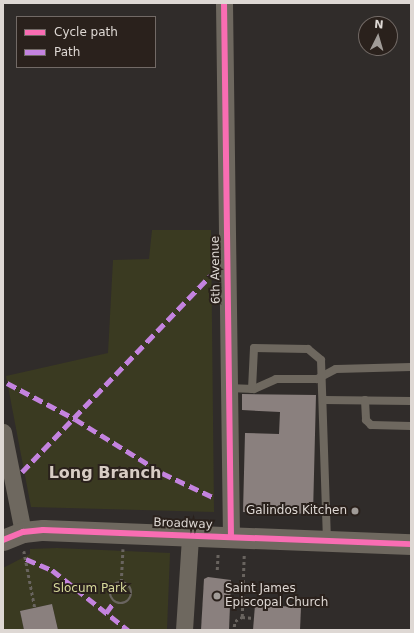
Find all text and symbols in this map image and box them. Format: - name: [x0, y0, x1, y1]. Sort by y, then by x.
- legend: [16, 16, 156, 68]
- north arrow: [358, 16, 398, 56]
- text: N: [374, 18, 384, 31]
- text: Cycle path: [54, 25, 118, 39]
- text: Path: [54, 45, 80, 59]
- street label: 6th Avenue: [208, 236, 224, 304]
- district label: Long Branch: [49, 463, 161, 483]
- place label: Galindos Kitchen: [246, 504, 347, 518]
- marker: Galindos Kitchen: [350, 506, 360, 516]
- street label: Broadway: [153, 516, 213, 532]
- park label: Slocum Park: [53, 582, 127, 596]
- place label: Saint James Episcopal Church: [225, 582, 328, 610]
- marker: Saint James Episcopal Church: [212, 591, 222, 601]

